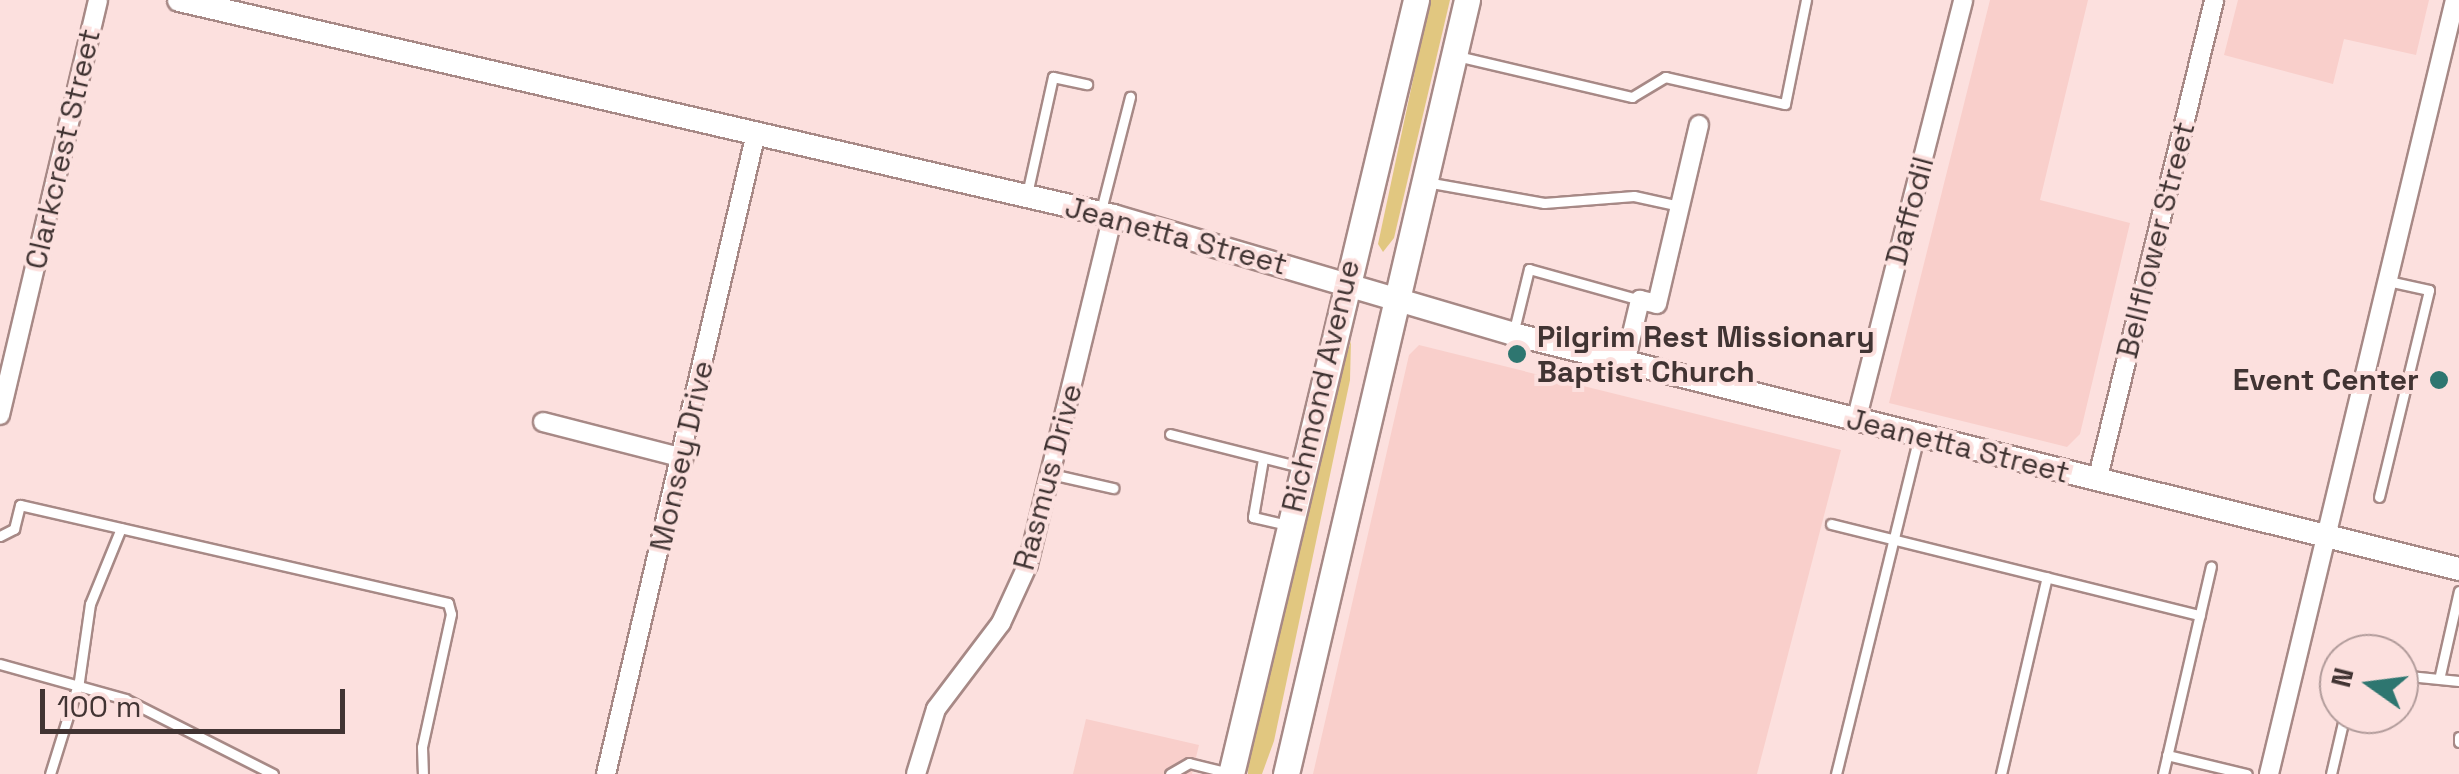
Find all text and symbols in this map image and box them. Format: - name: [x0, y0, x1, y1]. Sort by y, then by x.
- street label: Clarkcrest Street: [18, 25, 108, 273]
- street label: Bellflower Street: [2109, 118, 2203, 362]
- street label: Daffodil: [1878, 153, 1942, 269]
- street label: Jeanetta Street: [1061, 189, 1291, 283]
- street label: Richmond Avenue: [1274, 256, 1368, 516]
- place label: Pilgrim Rest Missionary Baptist Church: [1537, 319, 1875, 390]
- marker: Pilgrim Rest Missionary Baptist Church: [1506, 343, 1528, 365]
- street label: Monsey Drive: [643, 357, 721, 555]
- place label: Event Center: [2233, 362, 2419, 398]
- marker: Event Center: [2428, 369, 2450, 391]
- street label: Rasmus Drive: [1006, 380, 1090, 574]
- street label: Jeanetta Street: [1843, 401, 2073, 491]
- north arrow: [2319, 634, 2419, 734]
- text: N: [2322, 664, 2362, 691]
- scale bar: [45, 669, 350, 731]
- text: 100 m: [57, 687, 142, 726]

